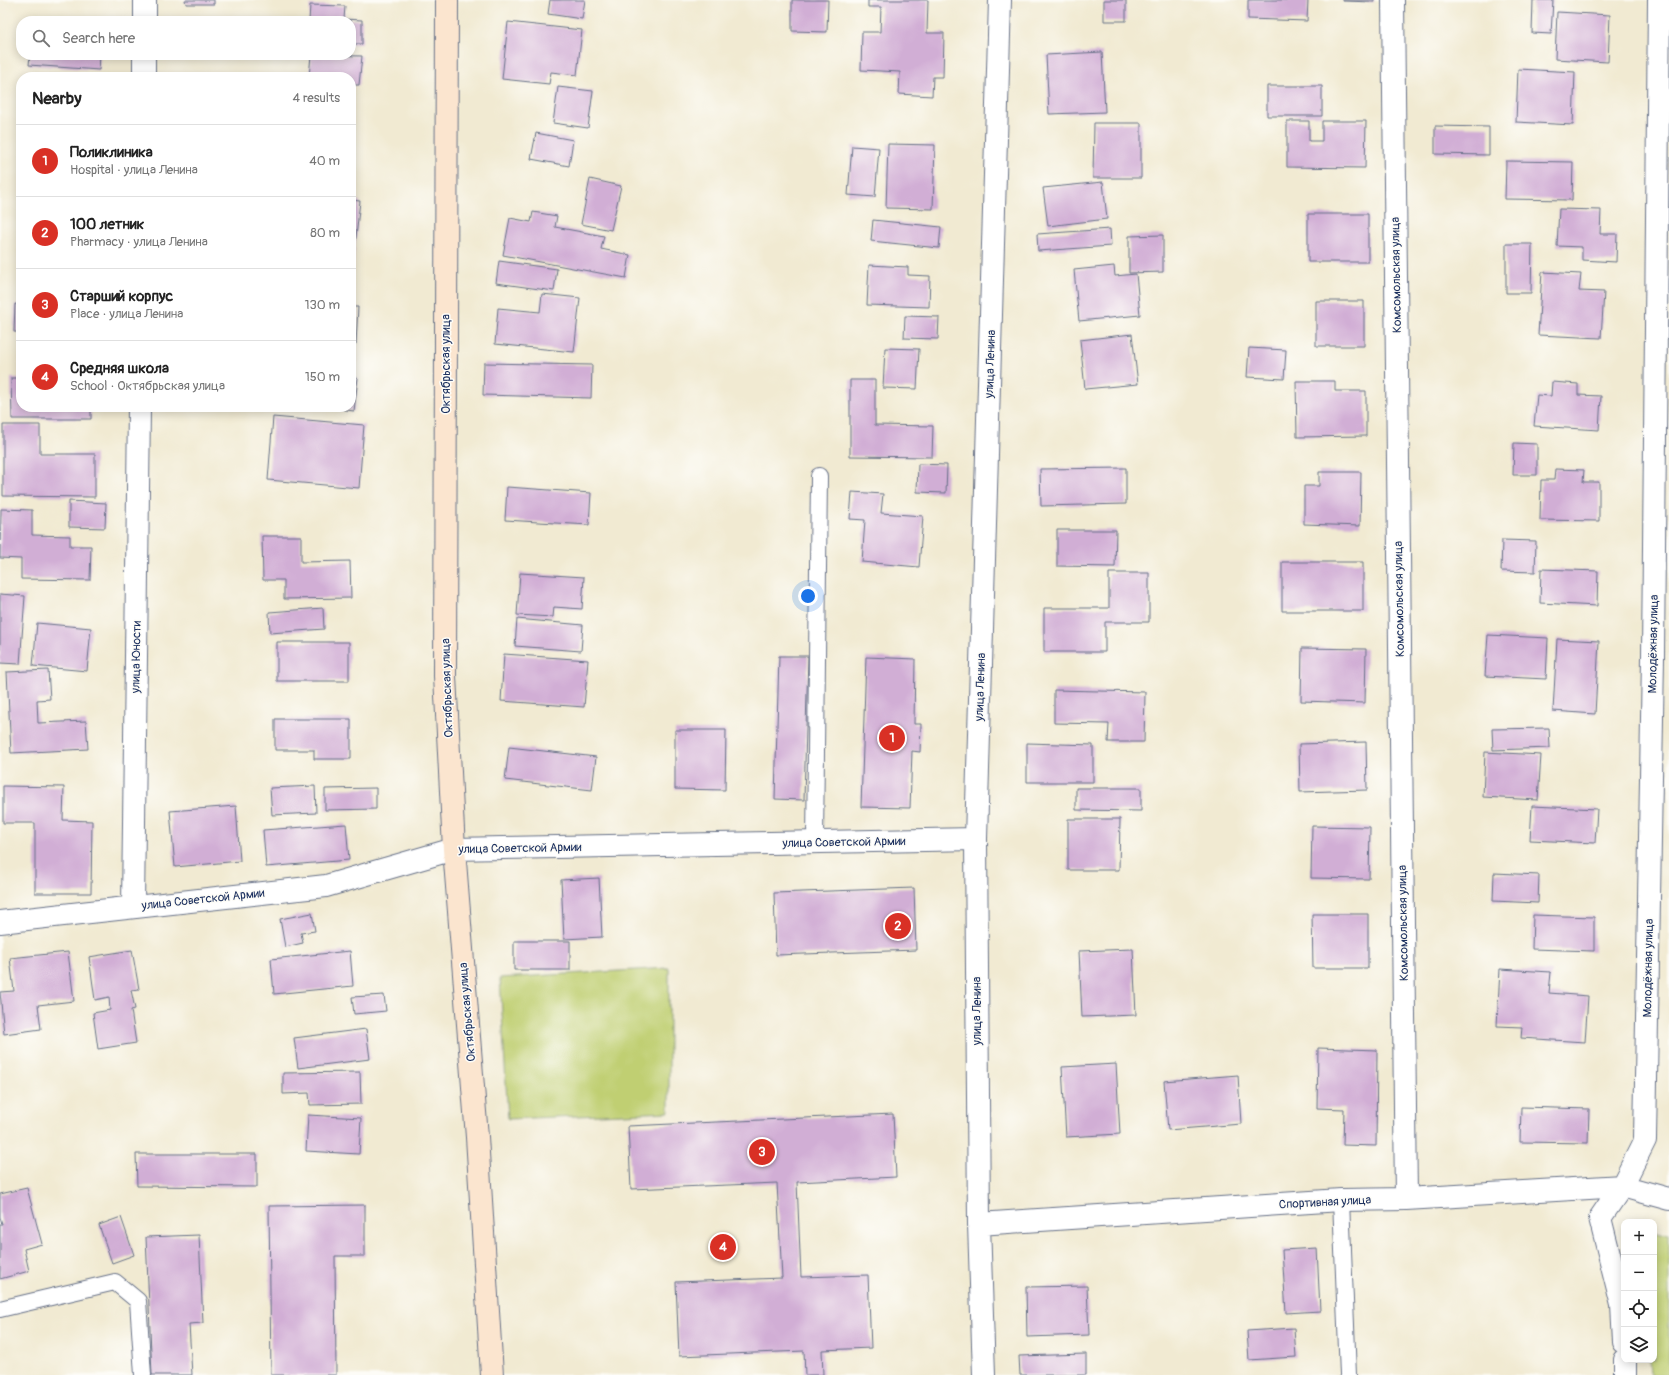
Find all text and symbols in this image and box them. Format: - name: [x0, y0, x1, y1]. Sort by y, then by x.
- search box: [16, 16, 356, 60]
- icon: search: [30, 27, 52, 49]
- text: Search here: [62, 29, 135, 48]
- text: Nearby: [32, 88, 81, 109]
- text: 4 results: [293, 90, 340, 106]
- text: Поликлиника: [70, 143, 153, 162]
- text: 1: [42, 153, 48, 169]
- text: 40 m: [309, 153, 340, 169]
- text: Hospital · улица Ленина: [70, 162, 198, 178]
- text: 100 летник: [70, 215, 144, 234]
- street label: Комсомольская улица: [1388, 216, 1405, 333]
- text: 2: [41, 225, 49, 241]
- text: 80 m: [310, 225, 340, 241]
- text: Pharmacy · улица Ленина: [70, 234, 208, 250]
- text: Старший корпус: [70, 287, 173, 306]
- text: 3: [41, 297, 49, 313]
- text: 130 m: [304, 297, 340, 313]
- text: Place · улица Ленина: [70, 306, 183, 322]
- street label: Октябрьская улица: [439, 314, 454, 414]
- street label: улица Ленина: [982, 329, 999, 400]
- text: Средняя школа: [70, 359, 169, 378]
- text: 4: [41, 369, 49, 385]
- text: 150 m: [305, 369, 340, 385]
- text: School · Октябрьская улица: [70, 378, 225, 394]
- street label: Комсомольская улица: [1391, 540, 1408, 657]
- your location: [798, 586, 818, 606]
- street label: Молодёжная улица: [1645, 594, 1662, 694]
- street label: улица Юности: [128, 620, 145, 694]
- street label: Октябрьская улица: [438, 638, 457, 738]
- street label: улица Ленина: [972, 652, 989, 723]
- pin: 1: [879, 723, 905, 753]
- street label: улица Советской Армии: [781, 834, 906, 851]
- street label: улица Советской Армии: [457, 840, 582, 857]
- street label: Комсомольская улица: [1395, 864, 1412, 981]
- street label: улица Советской Армии: [140, 886, 266, 914]
- pin: 2: [885, 911, 911, 941]
- street label: Молодёжная улица: [1640, 918, 1657, 1018]
- street label: Октябрьская улица: [456, 961, 479, 1062]
- street label: улица Ленина: [970, 976, 985, 1046]
- pin: 3: [749, 1137, 775, 1167]
- street label: Спортивная улица: [1278, 1193, 1372, 1212]
- map controls: [1621, 1219, 1657, 1363]
- button: +: [1621, 1219, 1657, 1255]
- pin: 4: [710, 1232, 736, 1262]
- button: −: [1621, 1255, 1657, 1291]
- button: locate: [1621, 1291, 1657, 1327]
- button: layers: [1621, 1327, 1657, 1363]

